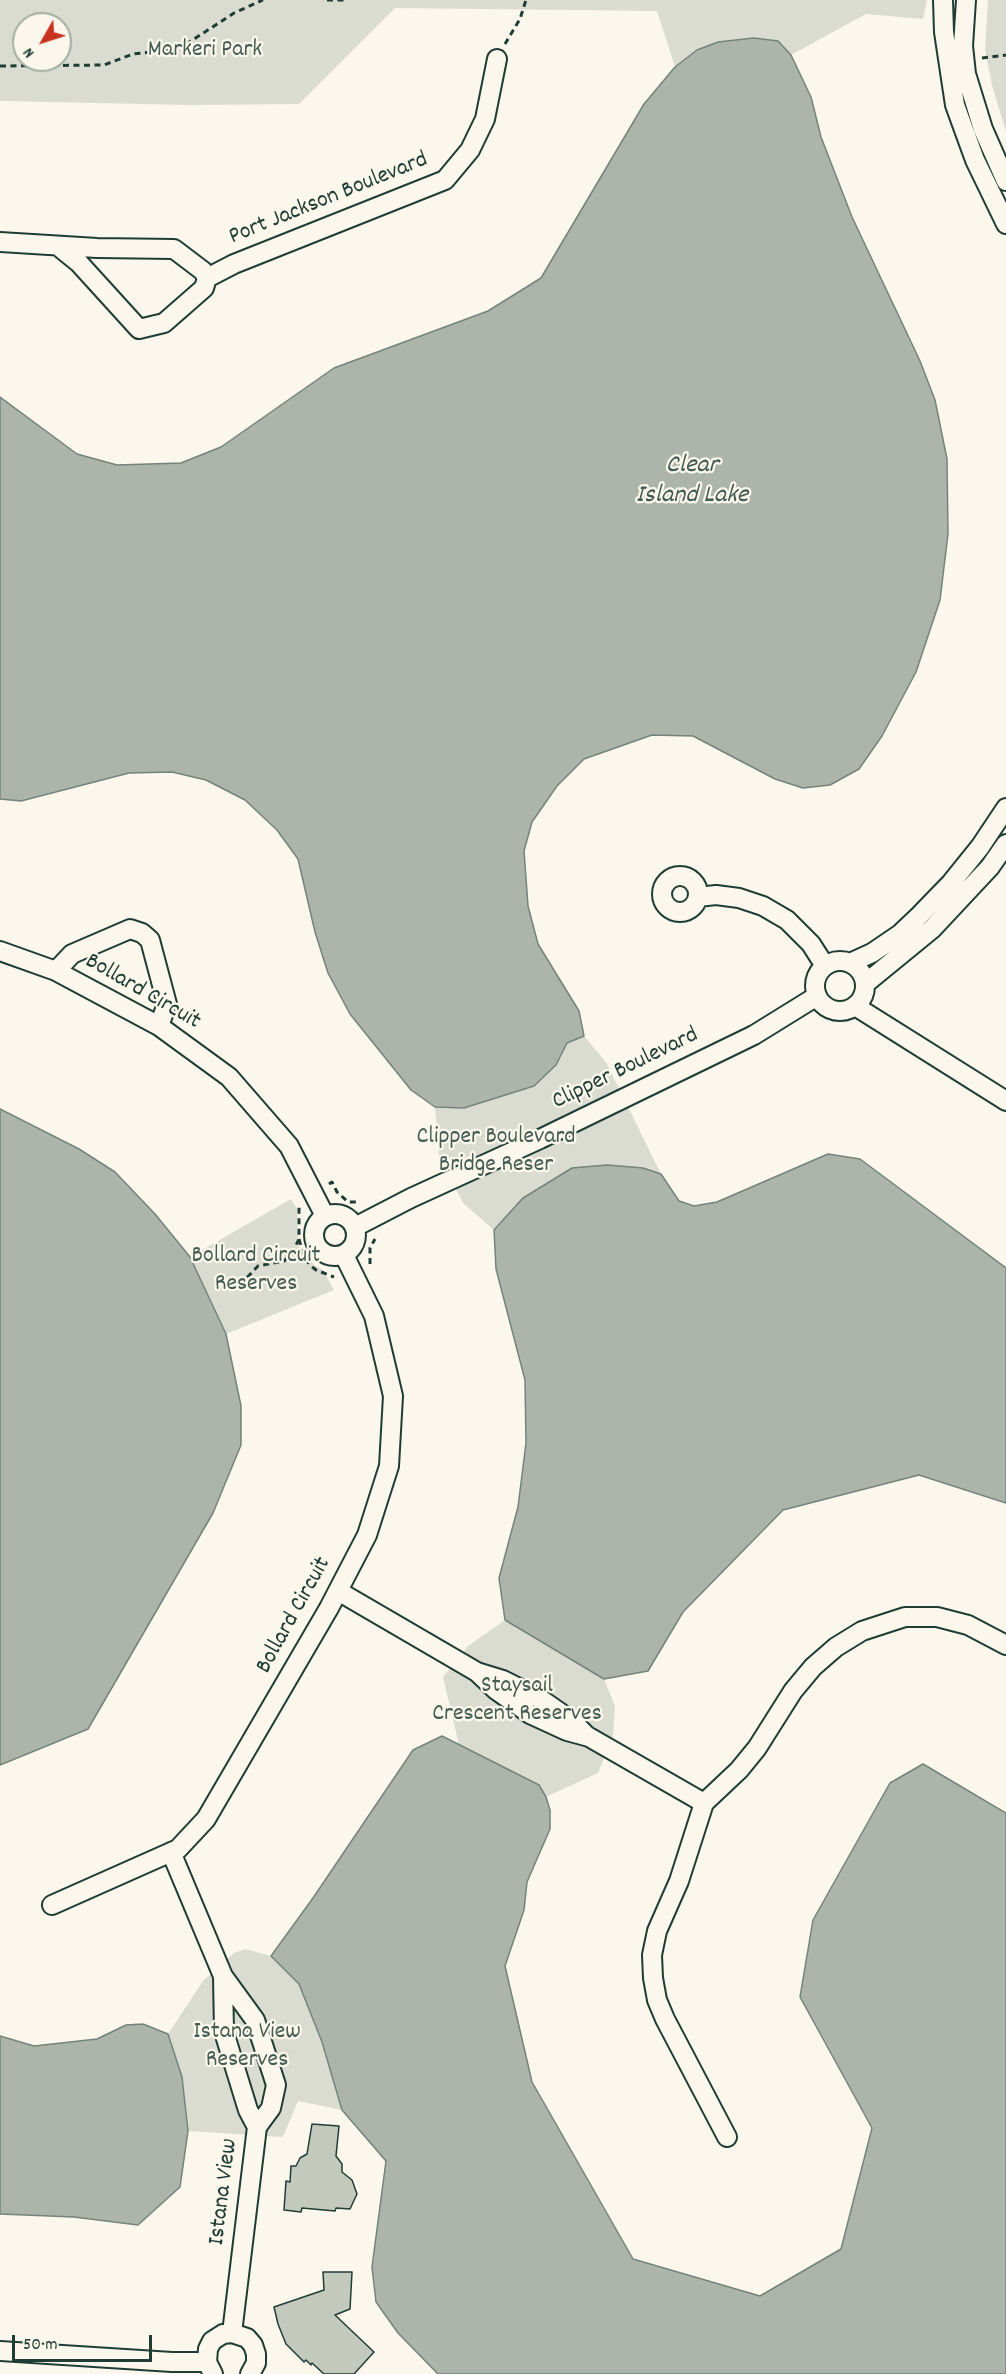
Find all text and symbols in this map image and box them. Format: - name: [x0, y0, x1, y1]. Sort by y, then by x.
- north arrow: [12, 12, 72, 72]
- park label: Markeri Park: [148, 38, 262, 66]
- text: N: [18, 42, 41, 63]
- street label: Port Jackson Boulevard: [225, 147, 433, 253]
- water label: Clear Island Lake: [636, 451, 748, 512]
- street label: Bollard Circuit: [79, 948, 205, 1038]
- street label: Clipper Boulevard: [548, 1022, 704, 1118]
- park label: Clipper Boulevard Bridge Reser: [416, 1125, 576, 1181]
- park label: Bollard Circuit Reserves: [192, 1244, 320, 1300]
- street label: Bollard Circuit: [251, 1553, 339, 1679]
- park label: Staysail Crescent Reserves: [432, 1674, 602, 1730]
- park label: Istana View Reserves: [193, 2020, 301, 2076]
- street label: Istana View: [204, 2137, 246, 2247]
- scale bar: [15, 2323, 154, 2361]
- text: 50 m: [23, 2333, 58, 2358]

